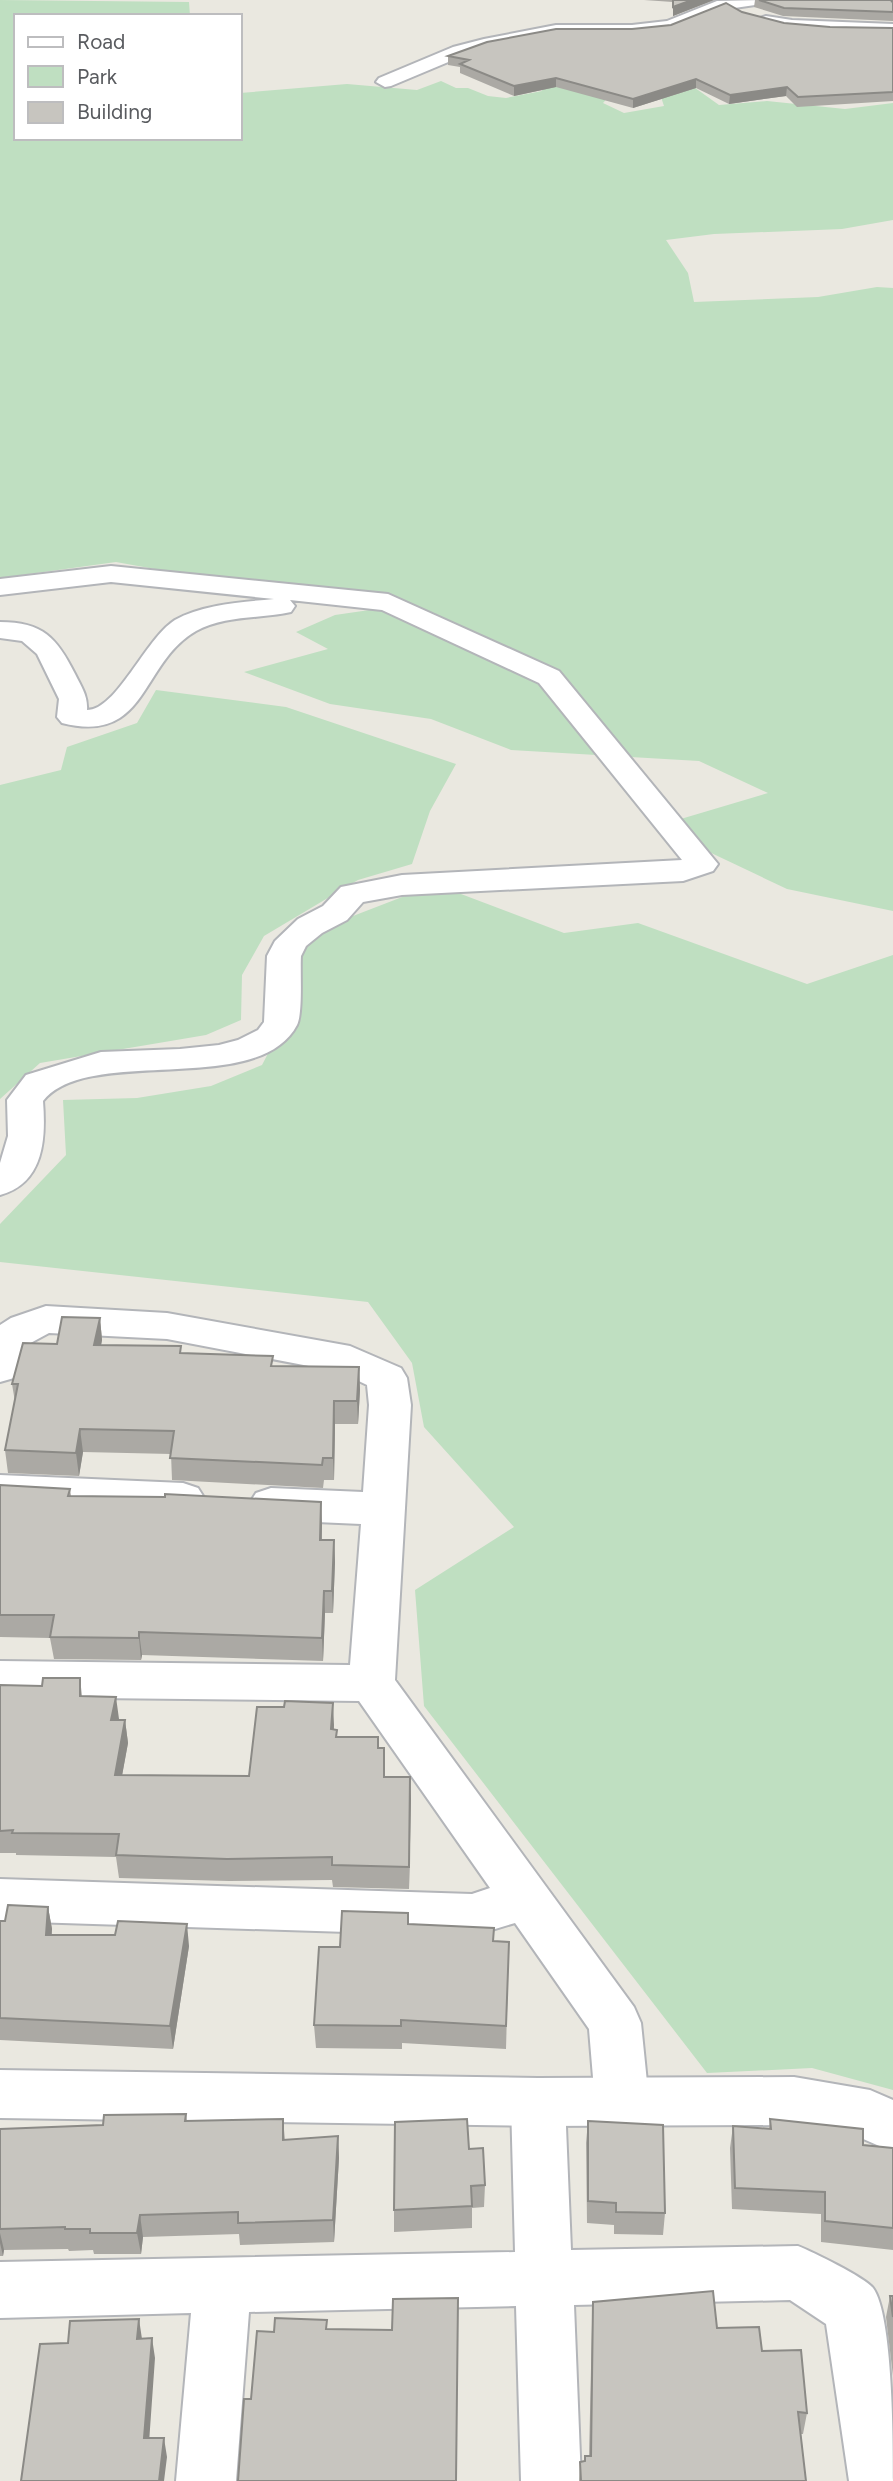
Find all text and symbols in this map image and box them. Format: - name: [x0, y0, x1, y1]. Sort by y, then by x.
- legend: [14, 14, 242, 140]
- text: Road: [77, 29, 125, 54]
- text: Park: [77, 64, 118, 89]
- text: Building: [77, 99, 152, 124]

